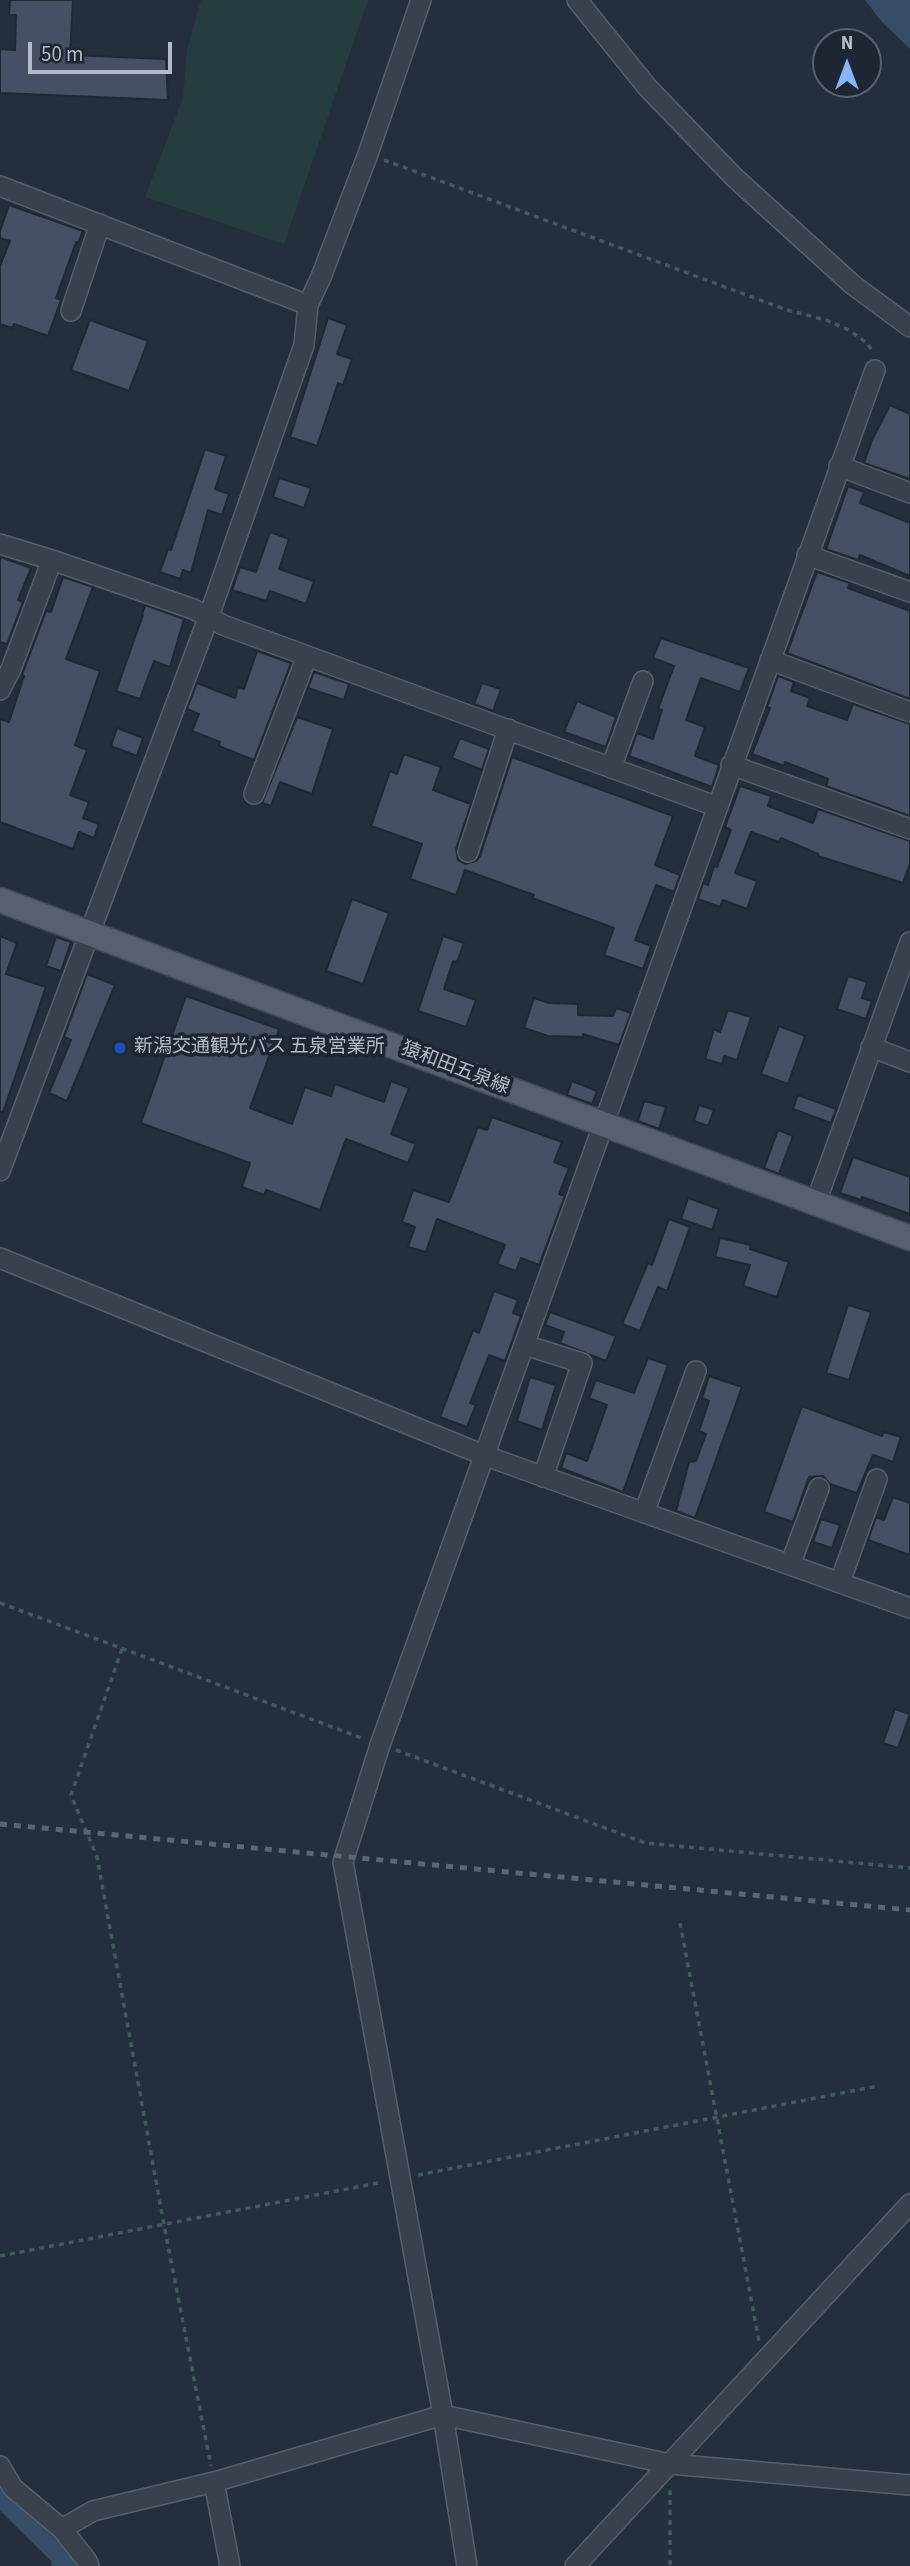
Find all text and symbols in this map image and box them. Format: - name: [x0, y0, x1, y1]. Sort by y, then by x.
- scale bar: [32, 28, 175, 72]
- north arrow: [812, 28, 882, 98]
- text: N: [841, 30, 853, 57]
- text: 50 m: [41, 39, 83, 69]
- place label: 新潟交通観光バス 五泉営業所: [134, 1037, 385, 1059]
- street label: 猿和田五泉線: [398, 1038, 512, 1100]
- marker: 新潟交通観光バス 五泉営業所: [112, 1040, 128, 1056]

